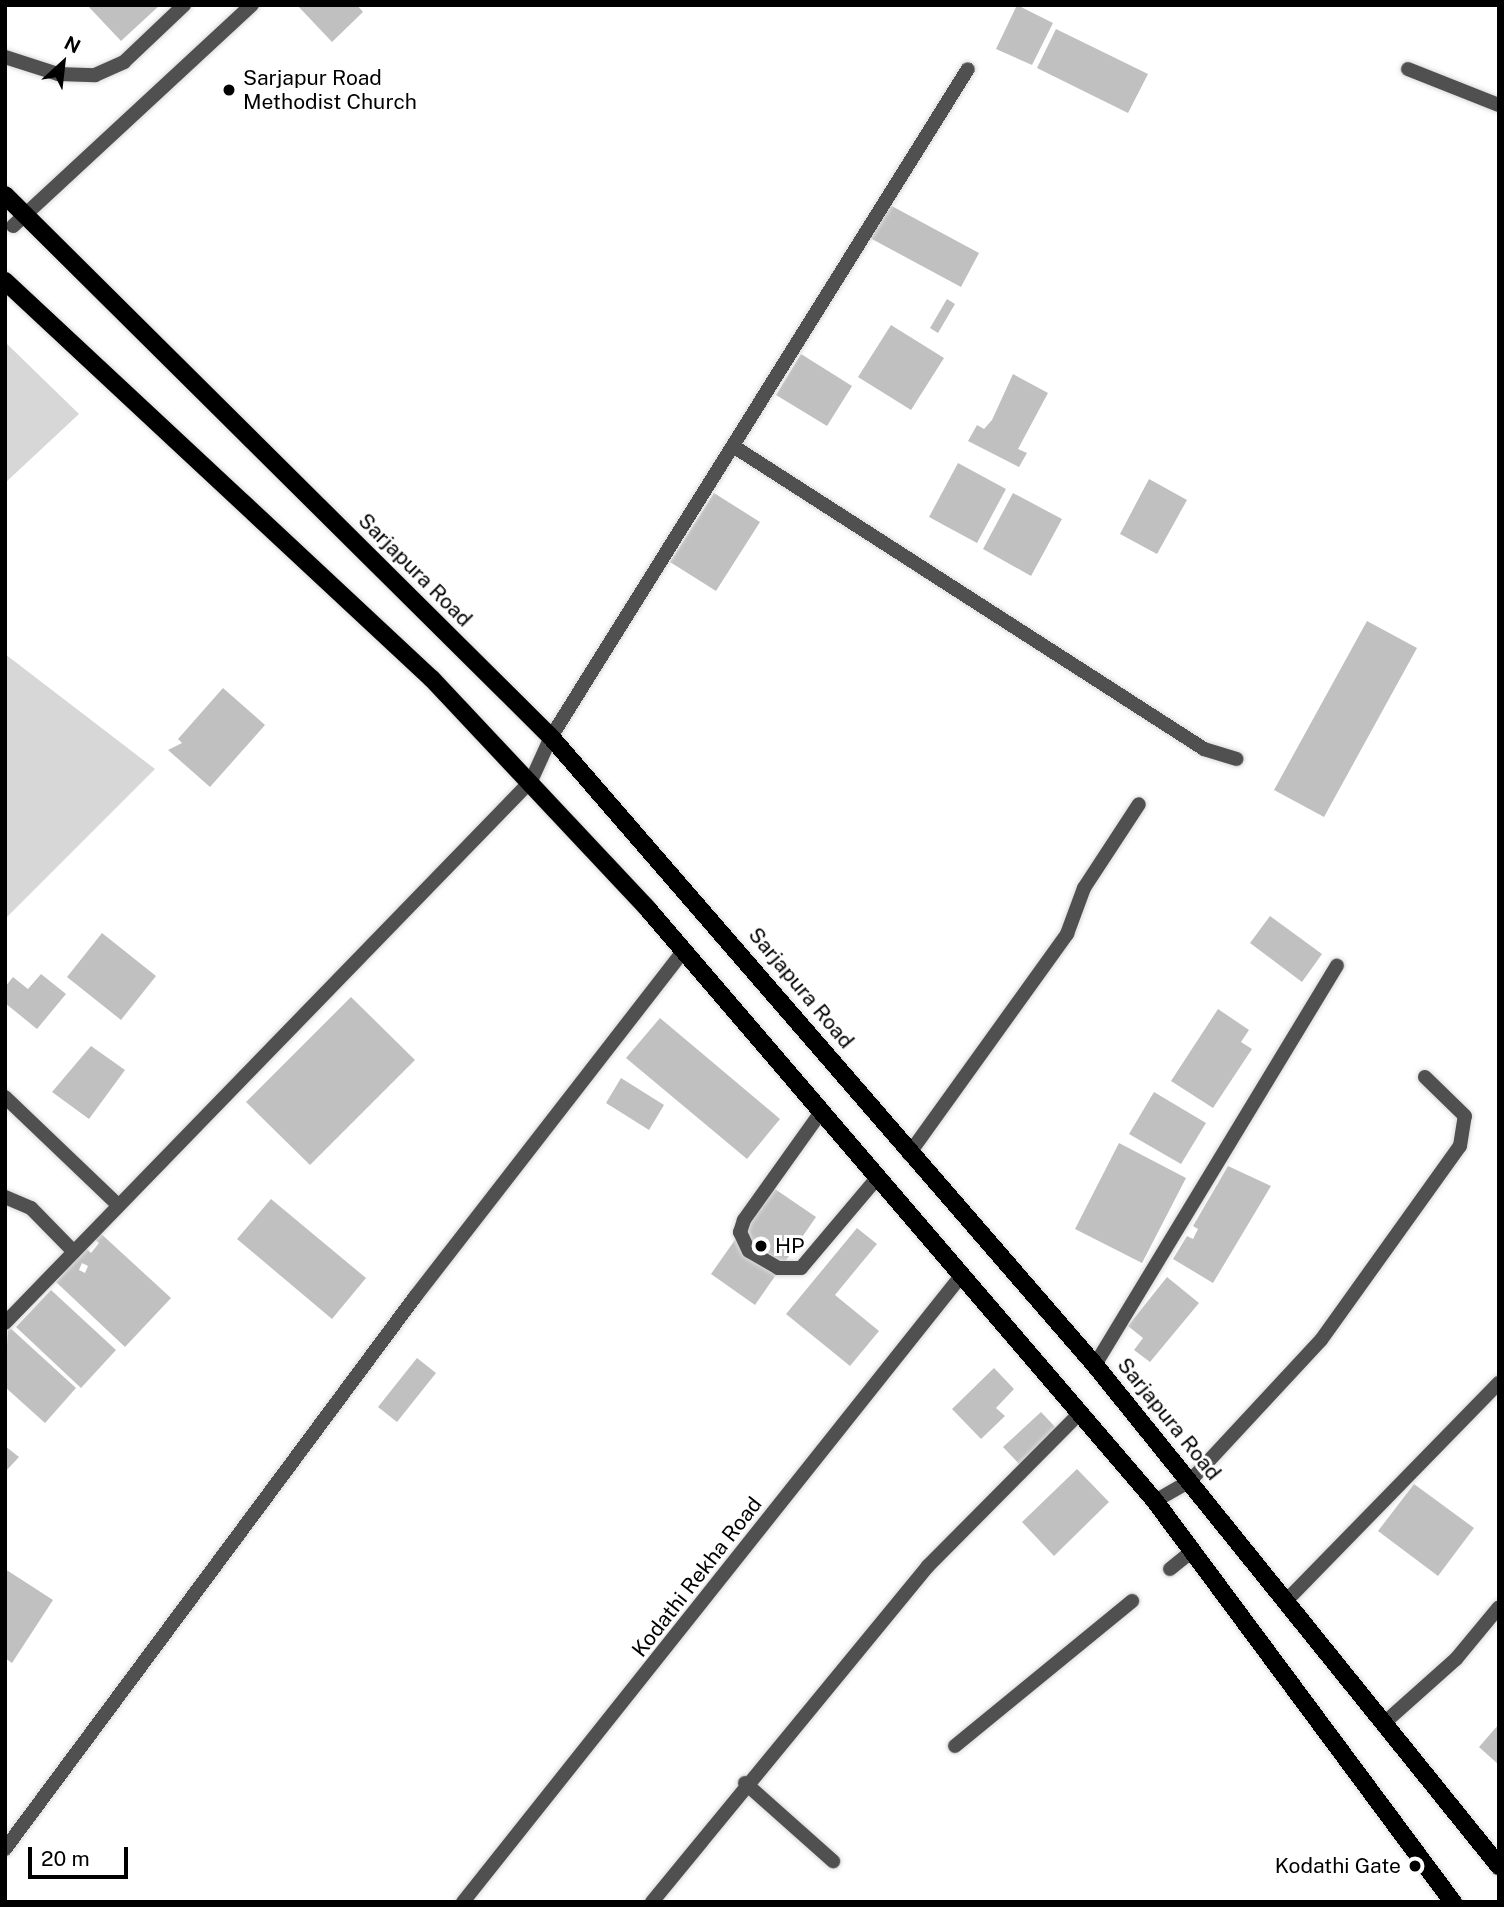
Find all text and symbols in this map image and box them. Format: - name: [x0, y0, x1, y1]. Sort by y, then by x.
- north arrow: [28, 28, 98, 98]
- text: N: [61, 31, 84, 57]
- place label: Sarjapur Road Methodist Church: [243, 65, 417, 115]
- marker: Sarjapur Road Methodist Church: [221, 82, 237, 98]
- street label: Sarjapura Road: [353, 508, 477, 632]
- street label: Sarjapura Road: [743, 922, 859, 1054]
- place label: HP: [775, 1233, 804, 1259]
- marker: HP: [753, 1238, 769, 1254]
- street label: Sarjapura Road: [1112, 1353, 1226, 1485]
- street label: Kodathi Rekha Road: [627, 1492, 767, 1662]
- scale bar: [32, 1834, 131, 1878]
- text: 20 m: [41, 1846, 90, 1871]
- place label: Kodathi Gate: [1275, 1853, 1401, 1879]
- marker: Kodathi Gate: [1407, 1858, 1423, 1874]

